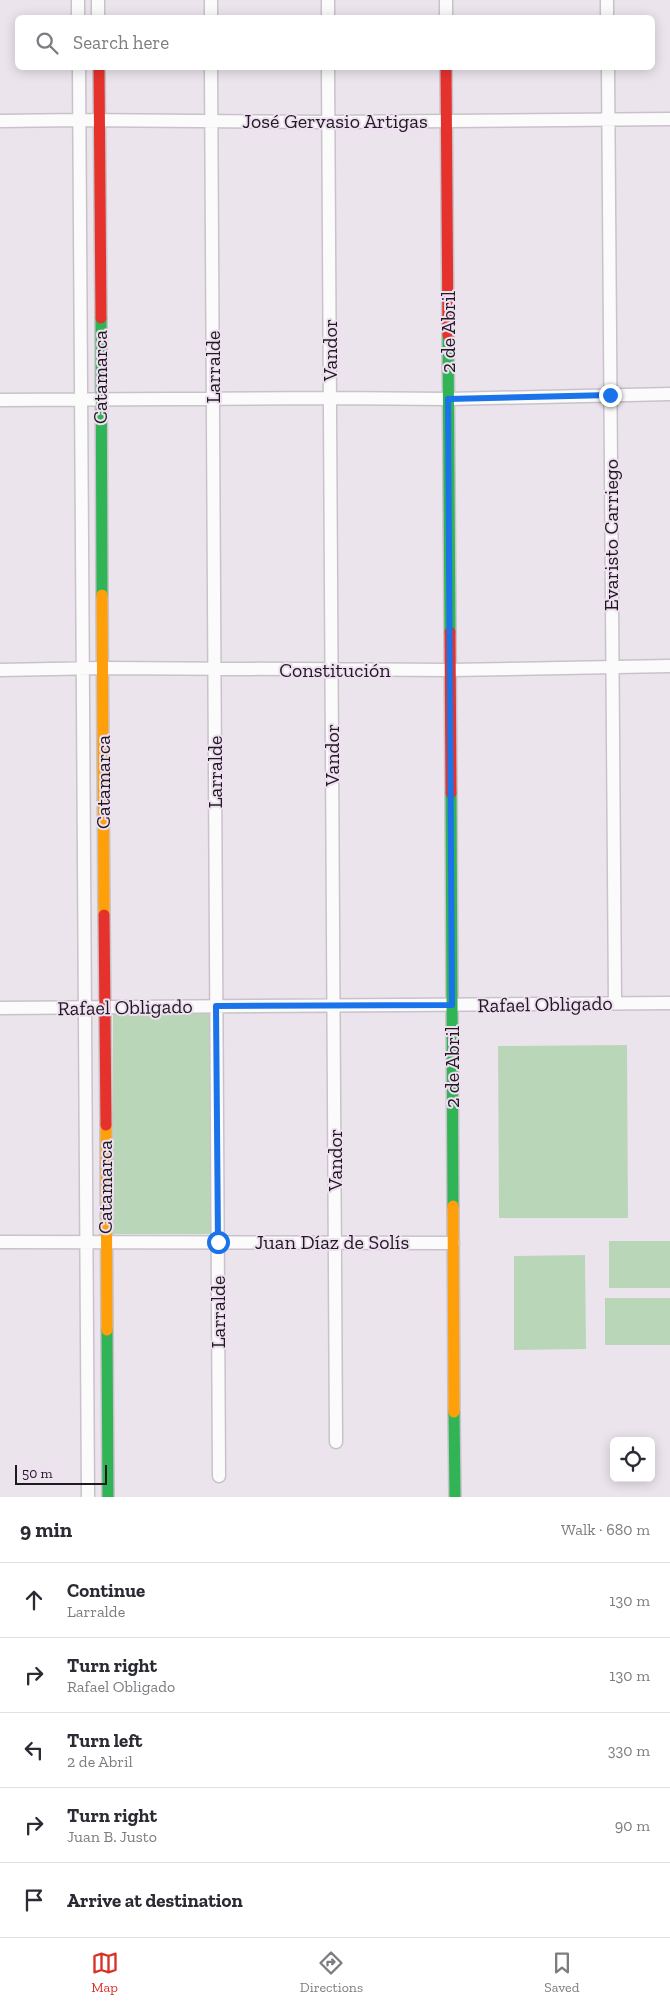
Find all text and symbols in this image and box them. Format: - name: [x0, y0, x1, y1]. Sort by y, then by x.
- search box: [15, 15, 655, 70]
- icon: search: [33, 29, 61, 57]
- text: Search here: [73, 31, 169, 54]
- street label: José Gervasio Artigas: [242, 109, 428, 133]
- street label: 2 de Abril: [436, 291, 460, 373]
- street label: Vandor: [318, 319, 342, 382]
- street label: Catamarca: [88, 330, 112, 424]
- street label: Larralde: [201, 331, 225, 403]
- route end: [599, 384, 622, 407]
- street label: Evaristo Carriego: [599, 459, 623, 611]
- street label: Constitución: [279, 658, 391, 682]
- street label: Vandor: [320, 724, 344, 787]
- street label: Catamarca: [91, 735, 115, 829]
- street label: Larralde: [203, 736, 227, 808]
- street label: Rafael Obligado: [477, 991, 613, 1017]
- street label: Rafael Obligado: [57, 994, 193, 1020]
- street label: 2 de Abril: [440, 1026, 464, 1108]
- street label: Vandor: [323, 1129, 347, 1192]
- street label: Catamarca: [93, 1140, 117, 1234]
- street label: Juan Díaz de Solís: [255, 1230, 409, 1254]
- route start: [207, 1231, 230, 1254]
- street label: Larralde: [206, 1276, 230, 1348]
- map controls: [610, 1437, 655, 1482]
- button: locate: [610, 1437, 655, 1482]
- scale bar: [15, 1462, 108, 1485]
- text: 50 m: [22, 1465, 53, 1482]
- text: 9 min: [20, 1517, 72, 1542]
- text: Walk · 680 m: [561, 1520, 650, 1539]
- text: Continue: [67, 1579, 145, 1602]
- icon: ahead: [20, 1586, 48, 1614]
- text: 130 m: [609, 1591, 650, 1610]
- text: Larralde: [67, 1602, 125, 1621]
- text: Turn right: [67, 1654, 157, 1677]
- icon: right: [20, 1661, 48, 1689]
- text: 130 m: [609, 1666, 650, 1685]
- text: Rafael Obligado: [67, 1677, 175, 1696]
- text: Turn left: [67, 1729, 142, 1752]
- icon: left: [20, 1736, 48, 1764]
- text: 330 m: [608, 1741, 650, 1760]
- text: 2 de Abril: [67, 1752, 133, 1771]
- text: Turn right: [67, 1804, 157, 1827]
- icon: right: [20, 1811, 48, 1839]
- text: 90 m: [615, 1816, 650, 1835]
- text: Juan B. Justo: [67, 1827, 157, 1846]
- icon: arrive: [20, 1886, 48, 1914]
- text: Arrive at destination: [67, 1889, 243, 1912]
- tab: Map: [91, 1949, 119, 1996]
- tab: Directions: [300, 1949, 363, 1996]
- tab: Saved: [544, 1949, 579, 1996]

